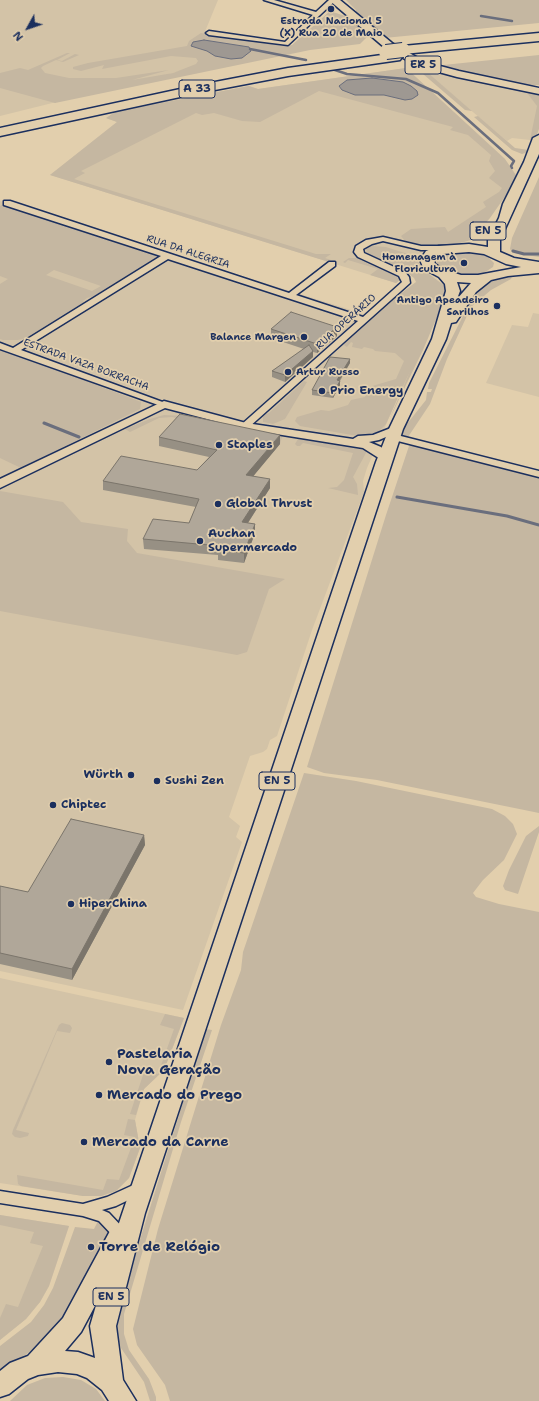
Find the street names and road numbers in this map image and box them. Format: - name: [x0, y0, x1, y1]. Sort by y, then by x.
- road number: ER 5: [405, 56, 441, 74]
- road number: A 33: [179, 80, 215, 98]
- road number: EN 5: [470, 222, 506, 240]
- street label: RUA DA ALEGRIA: [145, 233, 231, 271]
- street label: RUA OPERÁRIO: [313, 292, 379, 352]
- street label: ESTRADA VAZA BORRACHA: [21, 337, 151, 393]
- road number: EN 5: [259, 772, 295, 790]
- road number: EN 5: [93, 1288, 129, 1306]

